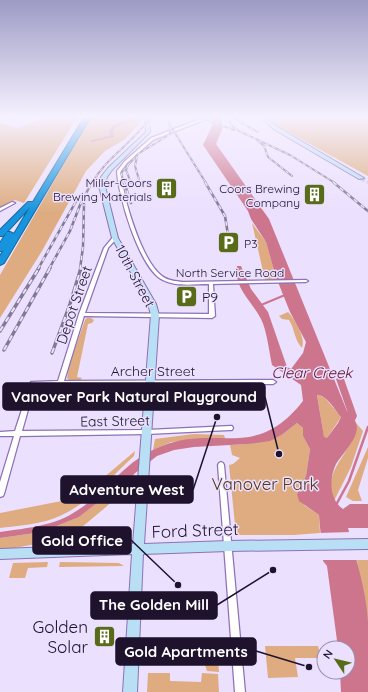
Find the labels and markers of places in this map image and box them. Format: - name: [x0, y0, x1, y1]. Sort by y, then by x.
- place label: Miller-Coors Brewing Materials: [53, 175, 152, 204]
- building icon: Miller-Coors Brewing Materials: [154, 176, 180, 202]
- place label: Coors Brewing Company: [219, 181, 300, 210]
- building icon: Coors Brewing Company: [302, 182, 328, 208]
- parking icon: P3: [215, 230, 241, 256]
- place label: P3: [244, 236, 257, 251]
- parking icon: P9: [173, 284, 199, 310]
- place label: P9: [202, 288, 218, 306]
- callout: Vanover Park Natural Playground: [3, 383, 265, 410]
- callout: Adventure West: [61, 476, 193, 503]
- callout: Gold Office: [33, 527, 131, 554]
- callout: The Golden Mill: [91, 592, 217, 619]
- place label: Golden Solar: [32, 616, 88, 657]
- building icon: Golden Solar: [91, 623, 117, 649]
- callout: Gold Apartments: [116, 638, 256, 665]

